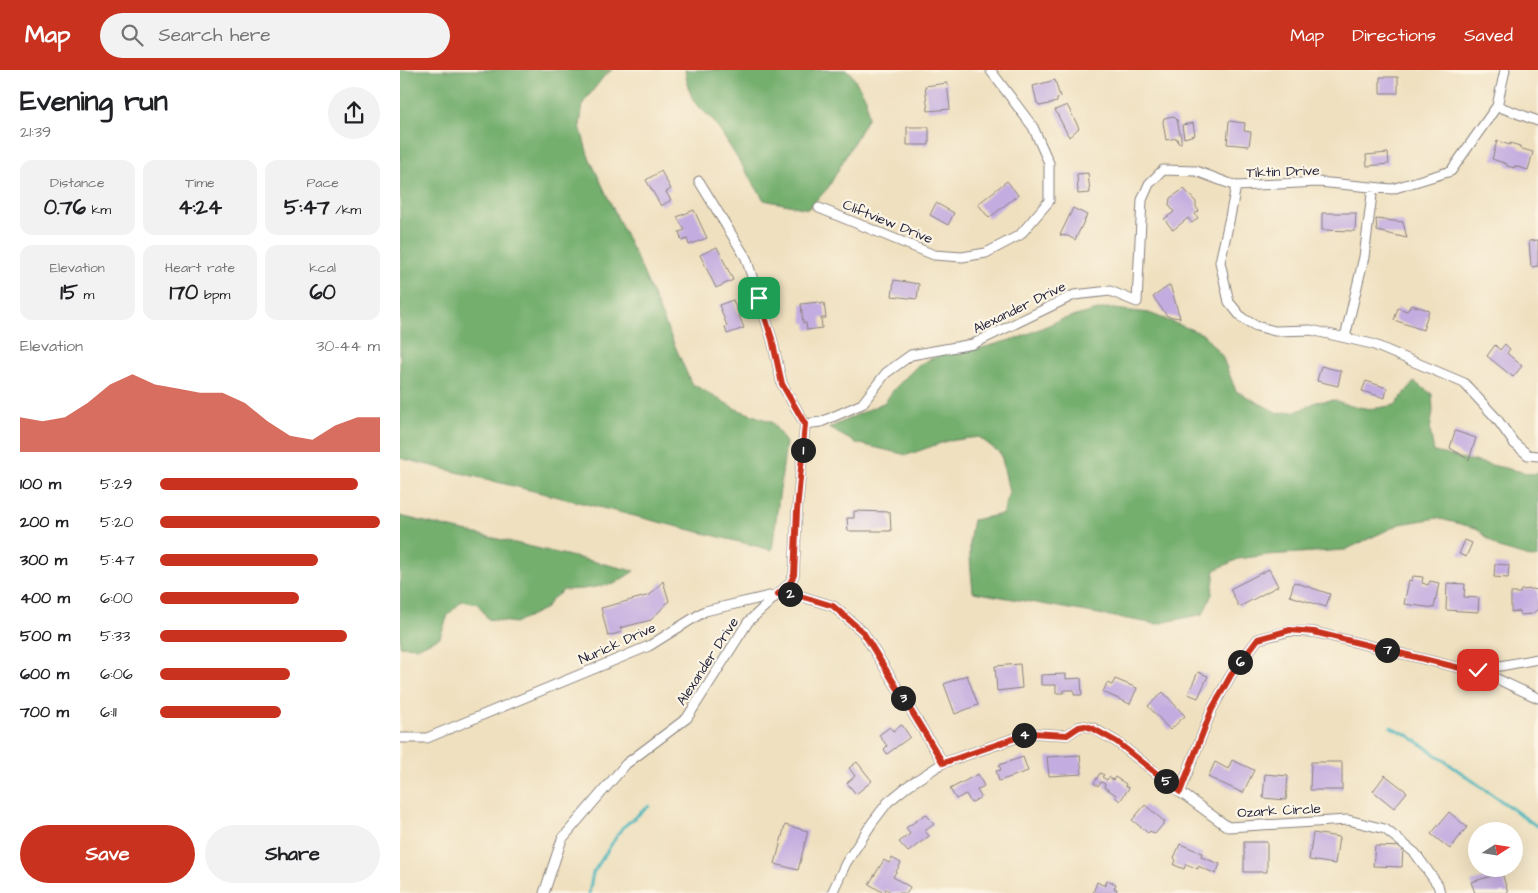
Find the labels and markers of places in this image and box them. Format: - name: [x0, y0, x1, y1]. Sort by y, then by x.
- pin: [738, 277, 780, 319]
- pin: 1: [790, 438, 816, 462]
- pin: 2: [778, 582, 802, 606]
- pin: 7: [1374, 638, 1400, 662]
- pin: [1457, 649, 1499, 691]
- pin: 6: [1228, 650, 1252, 674]
- pin: 3: [890, 686, 916, 710]
- pin: 4: [1012, 722, 1036, 748]
- pin: 5: [1154, 768, 1178, 794]

